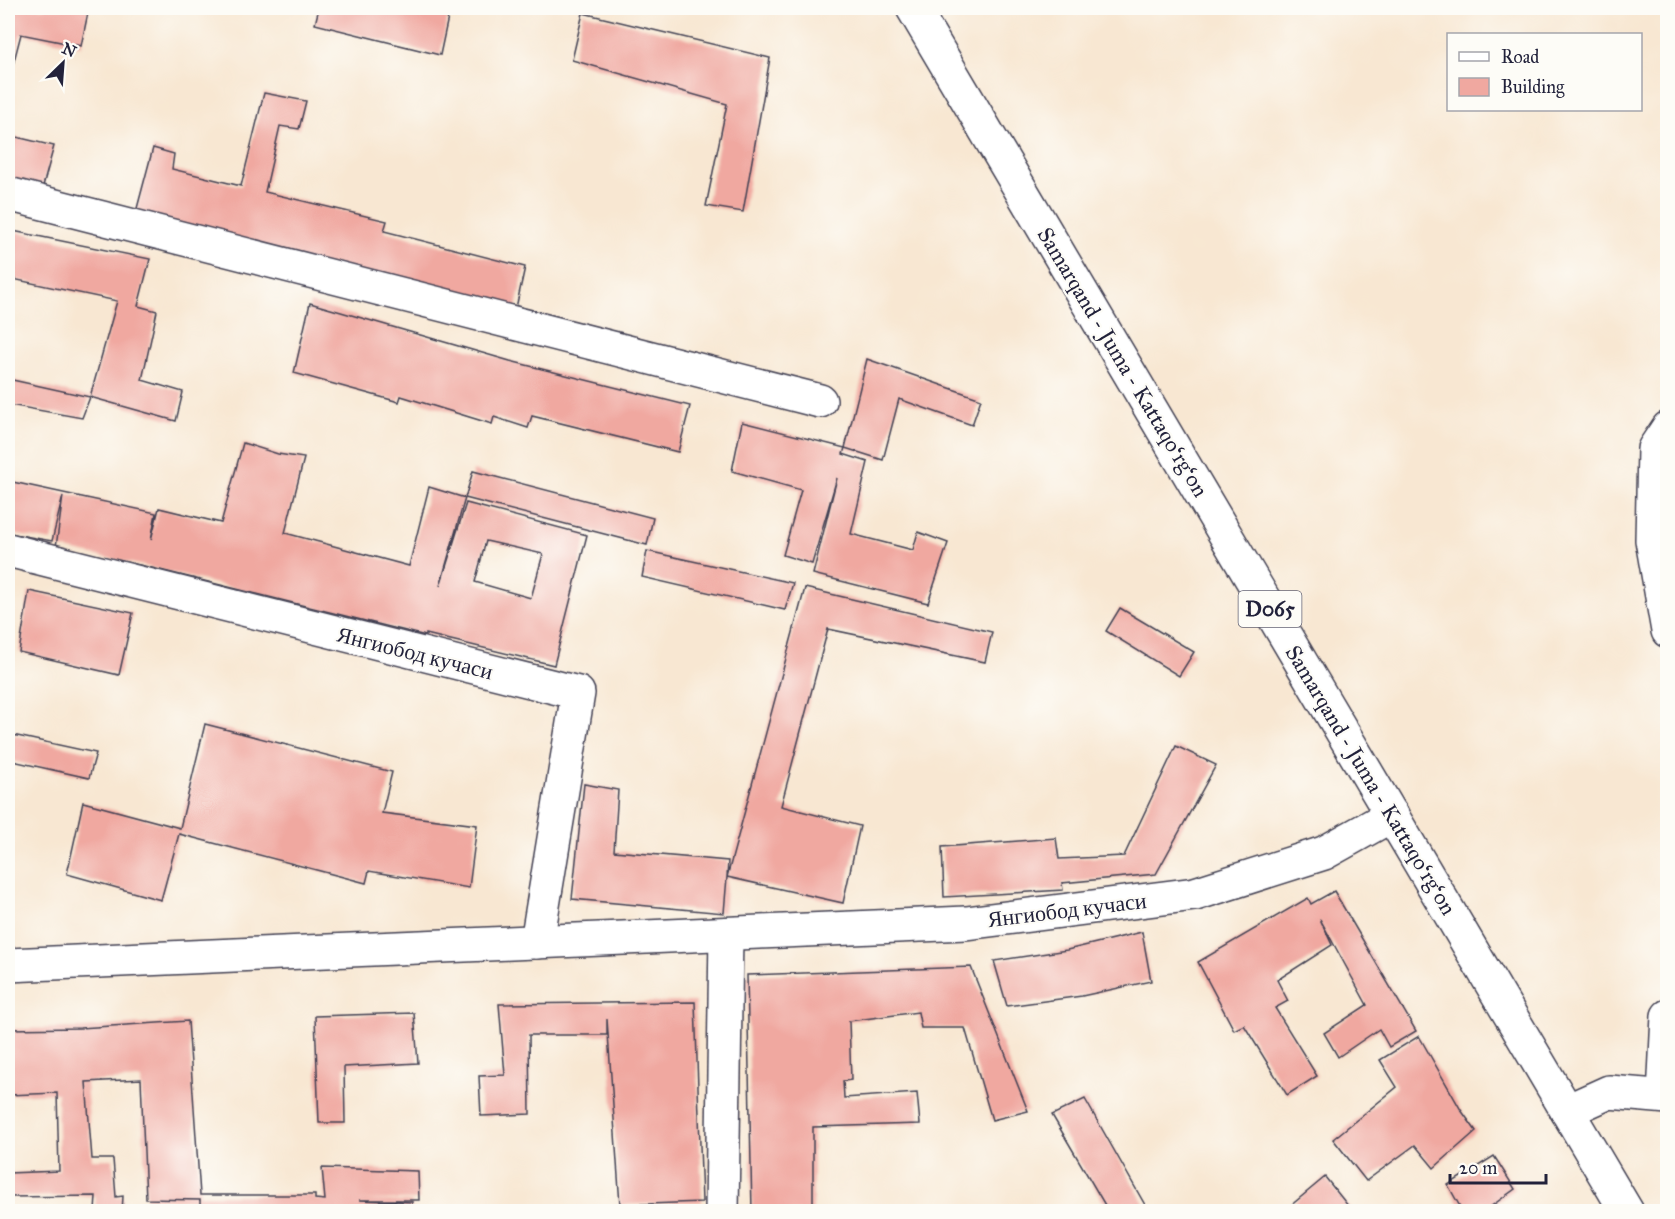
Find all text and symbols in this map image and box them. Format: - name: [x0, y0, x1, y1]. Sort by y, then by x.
- north arrow: [33, 33, 93, 93]
- legend: [1447, 33, 1642, 111]
- text: N: [59, 38, 80, 62]
- text: Road: [1501, 46, 1539, 68]
- text: Building: [1501, 76, 1565, 99]
- street label: Samarqand - Juma - Kattaqo‘rg‘on: [1032, 222, 1214, 502]
- road number: D065: [1238, 591, 1302, 627]
- street label: Янгиобод кучаси: [334, 621, 496, 685]
- street label: Samarqand - Juma - Kattaqo‘rg‘on: [1280, 640, 1462, 920]
- street label: Янгиобод кучаси: [986, 887, 1148, 933]
- scale bar: [1450, 1147, 1546, 1185]
- text: 20 m: [1459, 1157, 1497, 1179]

